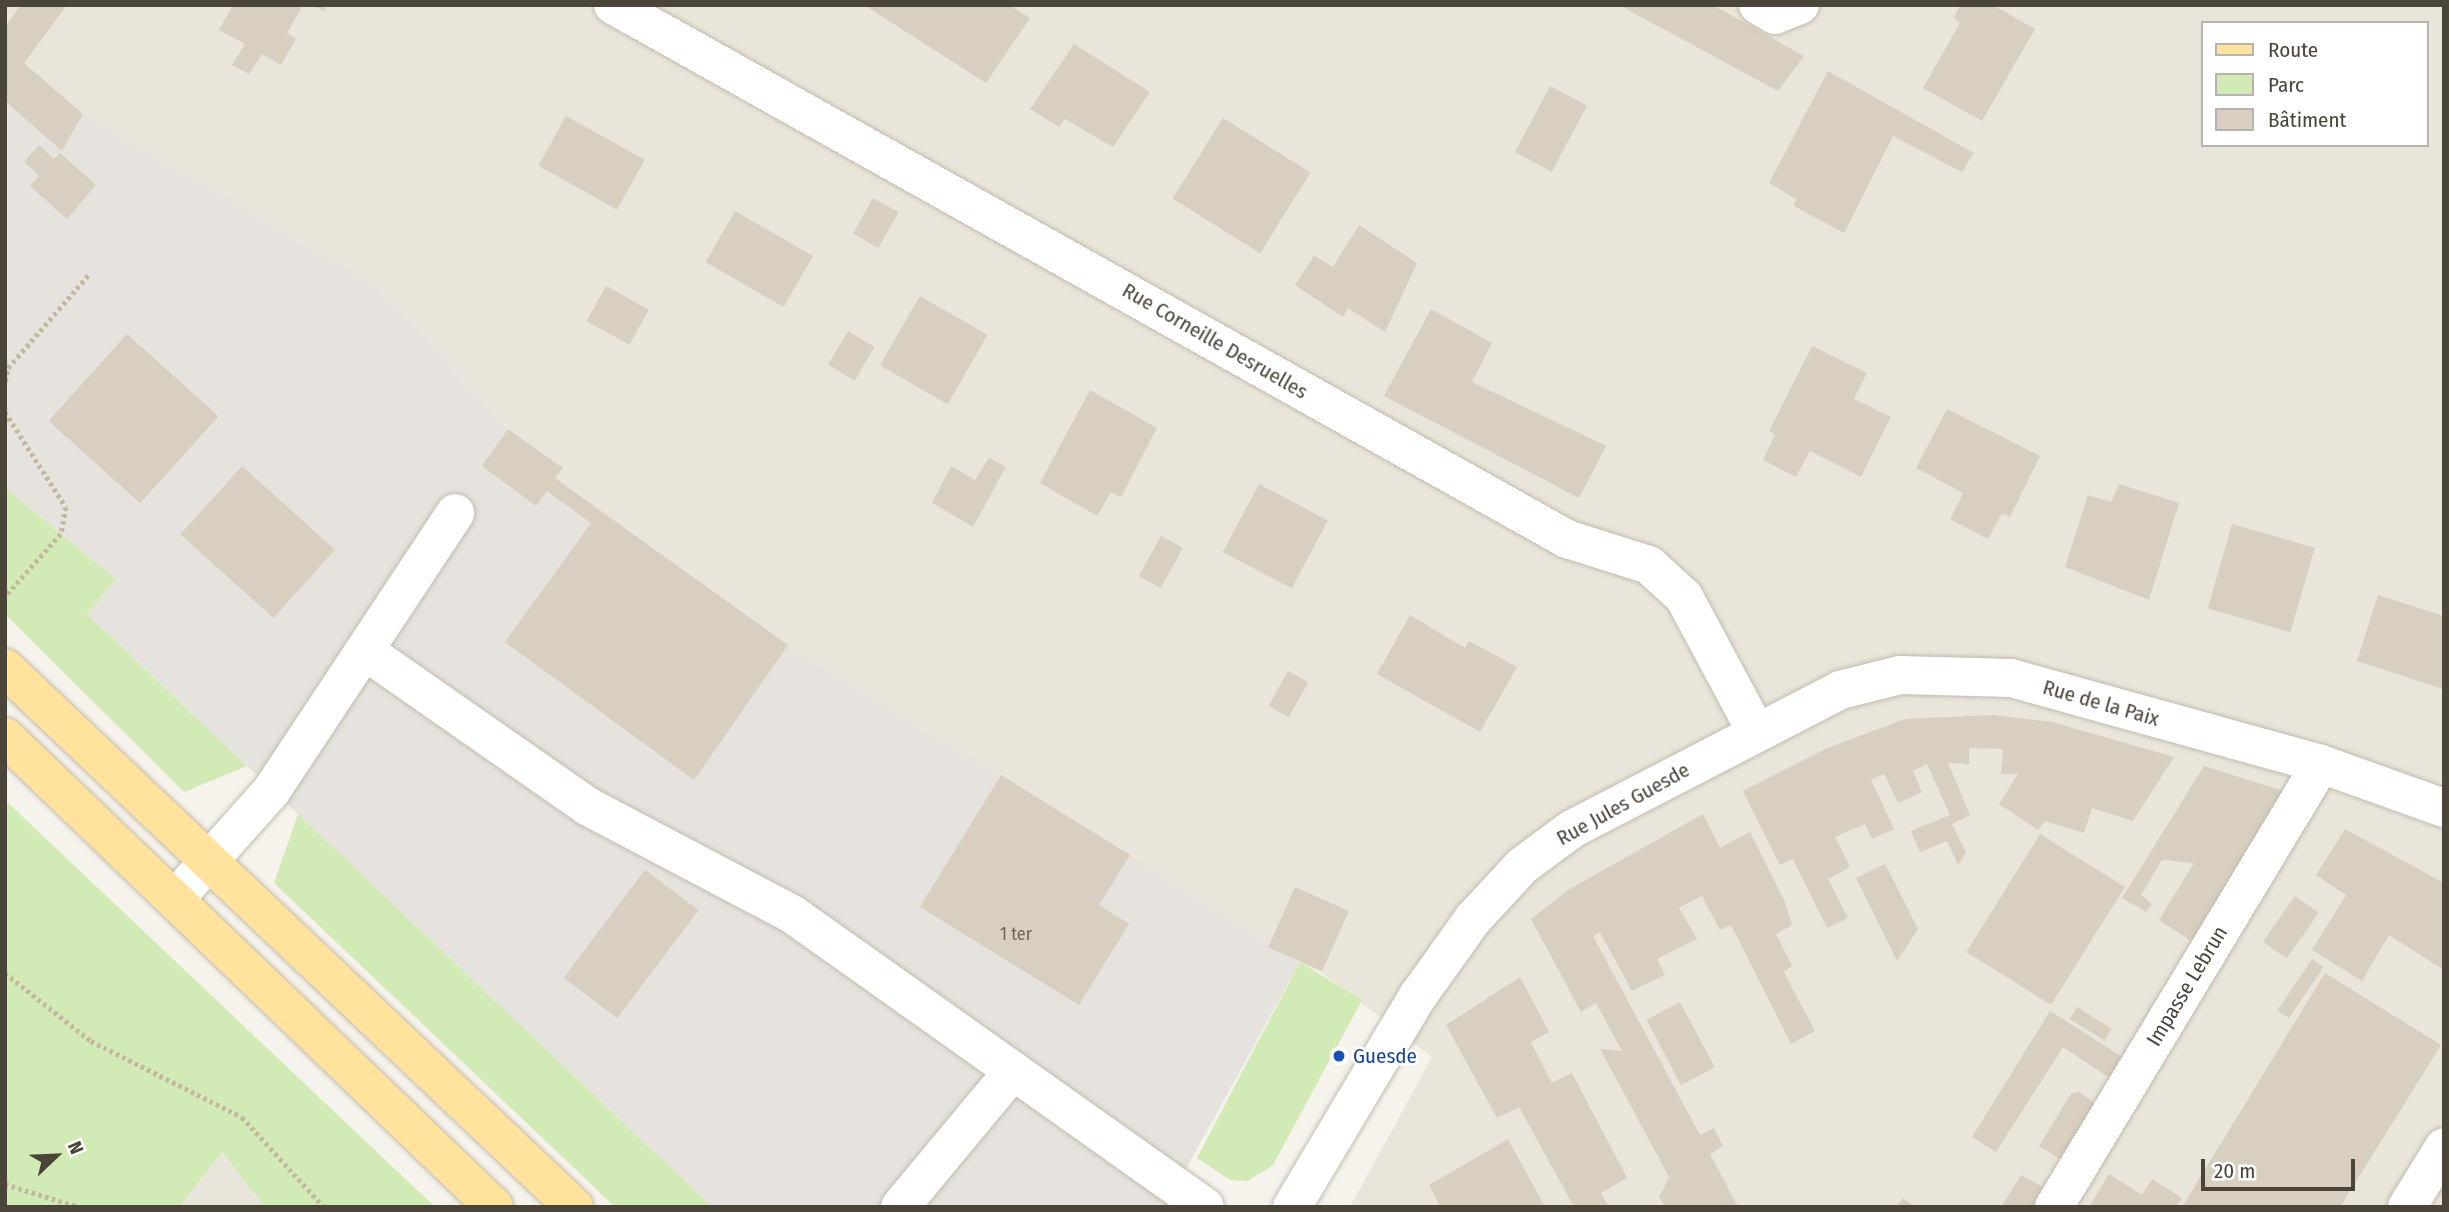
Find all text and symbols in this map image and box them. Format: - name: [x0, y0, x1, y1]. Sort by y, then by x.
- legend: [2200, 21, 2428, 147]
- text: Route: [2268, 37, 2318, 63]
- text: Parc: [2268, 72, 2304, 98]
- text: Bâtiment: [2268, 107, 2346, 133]
- street label: Rue Corneille Desruelles: [1118, 278, 1312, 404]
- street label: Rue de la Paix: [2040, 674, 2162, 732]
- street label: Rue Jules Guesde: [1552, 757, 1694, 851]
- street label: Impasse Lebrun: [2141, 921, 2233, 1051]
- house number: 1 ter: [1000, 923, 1032, 945]
- place label: Guesde: [1353, 1043, 1417, 1069]
- marker: Guesde: [1331, 1048, 1347, 1064]
- north arrow: [21, 1121, 91, 1191]
- text: N: [63, 1138, 89, 1157]
- scale bar: [2204, 1146, 2358, 1190]
- text: 20 m: [2214, 1158, 2255, 1184]

